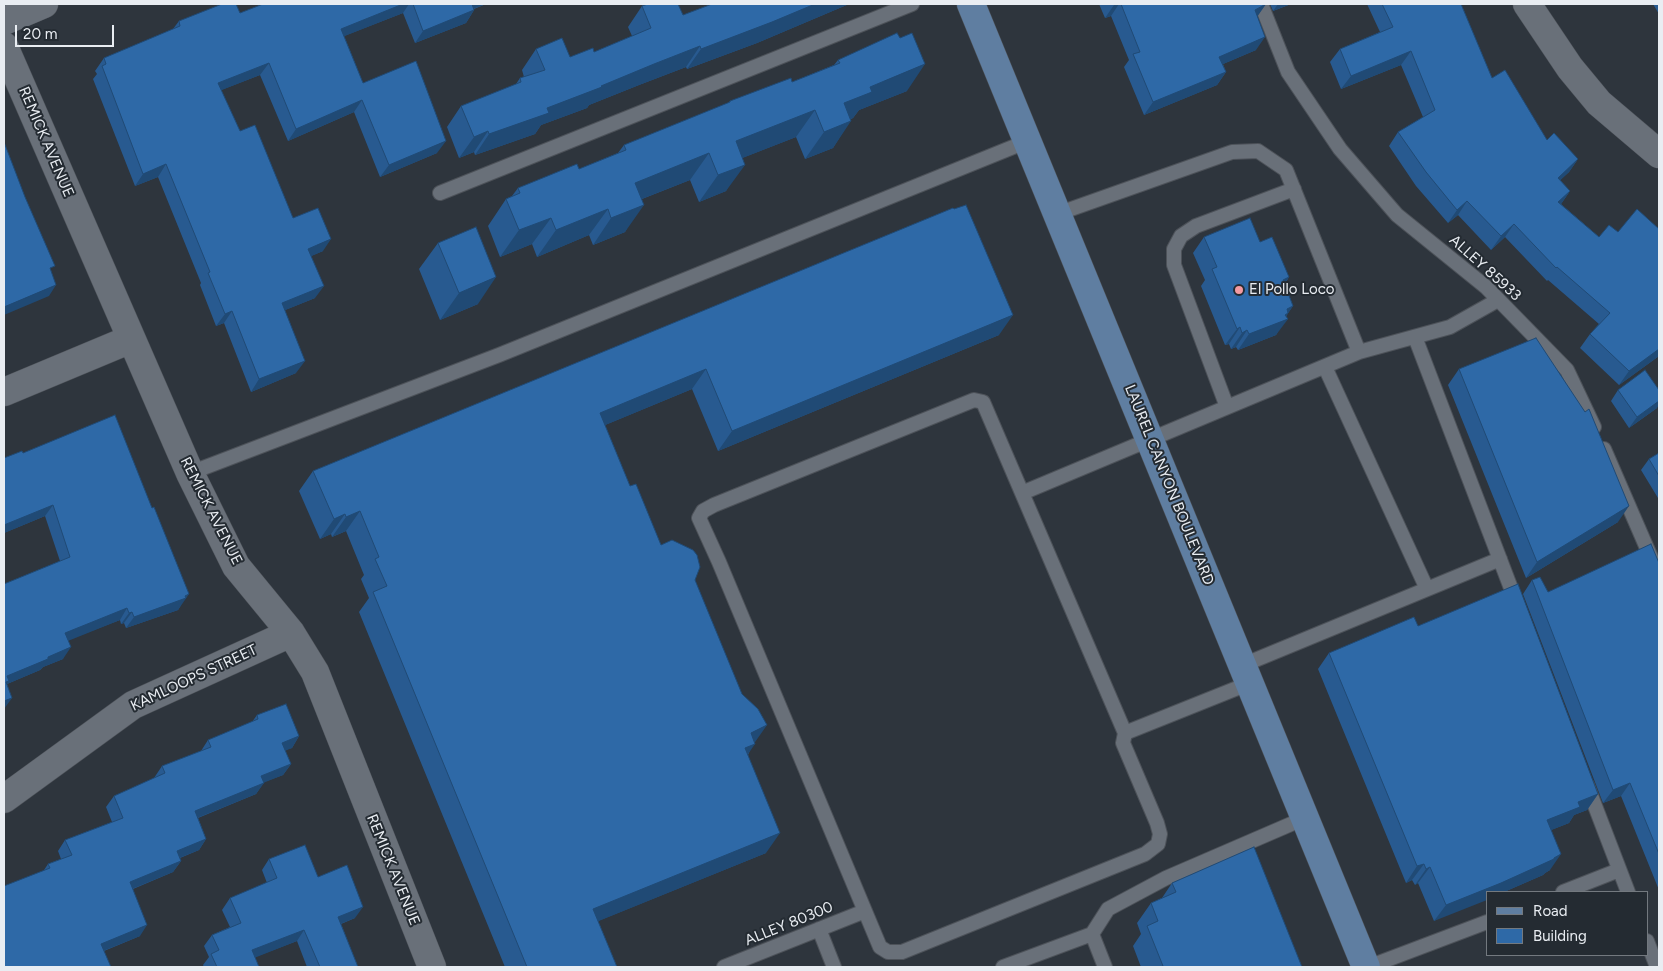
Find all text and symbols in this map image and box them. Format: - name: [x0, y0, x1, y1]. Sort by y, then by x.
- scale bar: [18, 15, 116, 47]
- text: 20 m: [23, 25, 57, 43]
- street label: REMICK AVENUE: [15, 84, 77, 200]
- street label: ALLEY 85933: [1446, 231, 1524, 305]
- place label: El Pollo Loco: [1249, 281, 1334, 299]
- marker: El Pollo Loco: [1233, 284, 1245, 296]
- street label: LAUREL CANYON BOULEVARD: [1120, 382, 1218, 588]
- street label: REMICK AVENUE: [176, 454, 246, 568]
- street label: KAMLOOPS STREET: [128, 641, 260, 715]
- street label: REMICK AVENUE: [362, 812, 424, 928]
- legend: [1486, 891, 1648, 956]
- street label: ALLEY 80300: [742, 898, 836, 950]
- text: Road: [1533, 902, 1568, 920]
- text: Building: [1533, 927, 1587, 945]

